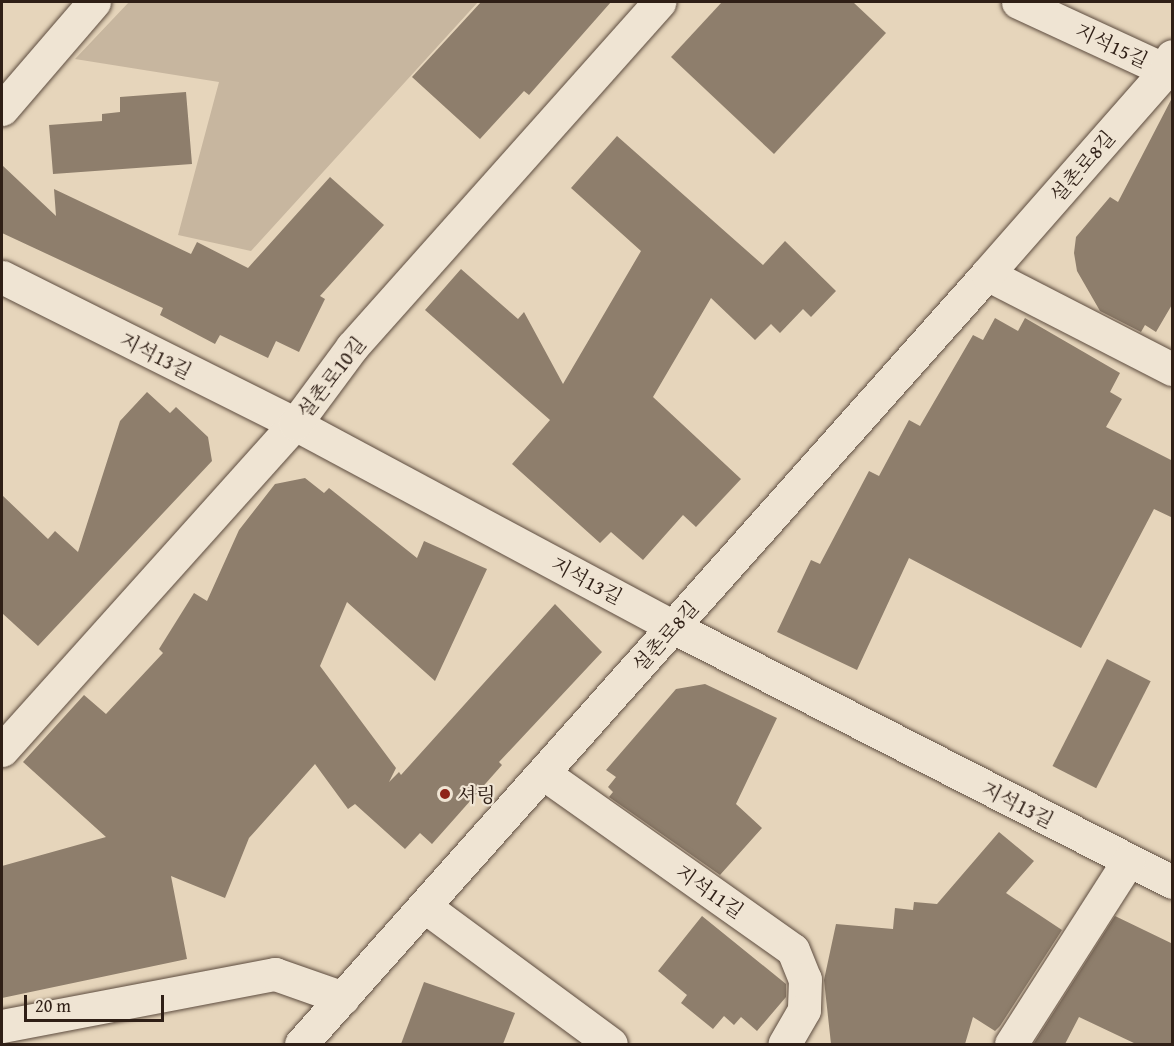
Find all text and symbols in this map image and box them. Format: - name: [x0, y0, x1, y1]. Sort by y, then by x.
- street label: 지석15길: [1072, 18, 1152, 72]
- street label: 설촌로8길: [1044, 125, 1120, 207]
- street label: 지석13길: [116, 327, 196, 383]
- street label: 설촌로10길: [292, 332, 370, 422]
- street label: 지석13길: [547, 551, 627, 609]
- street label: 설촌로8길: [627, 596, 703, 676]
- street label: 지석13길: [978, 776, 1058, 832]
- place label: 셔링: [457, 782, 496, 806]
- marker: 셔링: [438, 787, 452, 801]
- street label: 지석11길: [671, 859, 749, 923]
- scale bar: [27, 983, 166, 1021]
- text: 20 m: [35, 992, 71, 1019]

